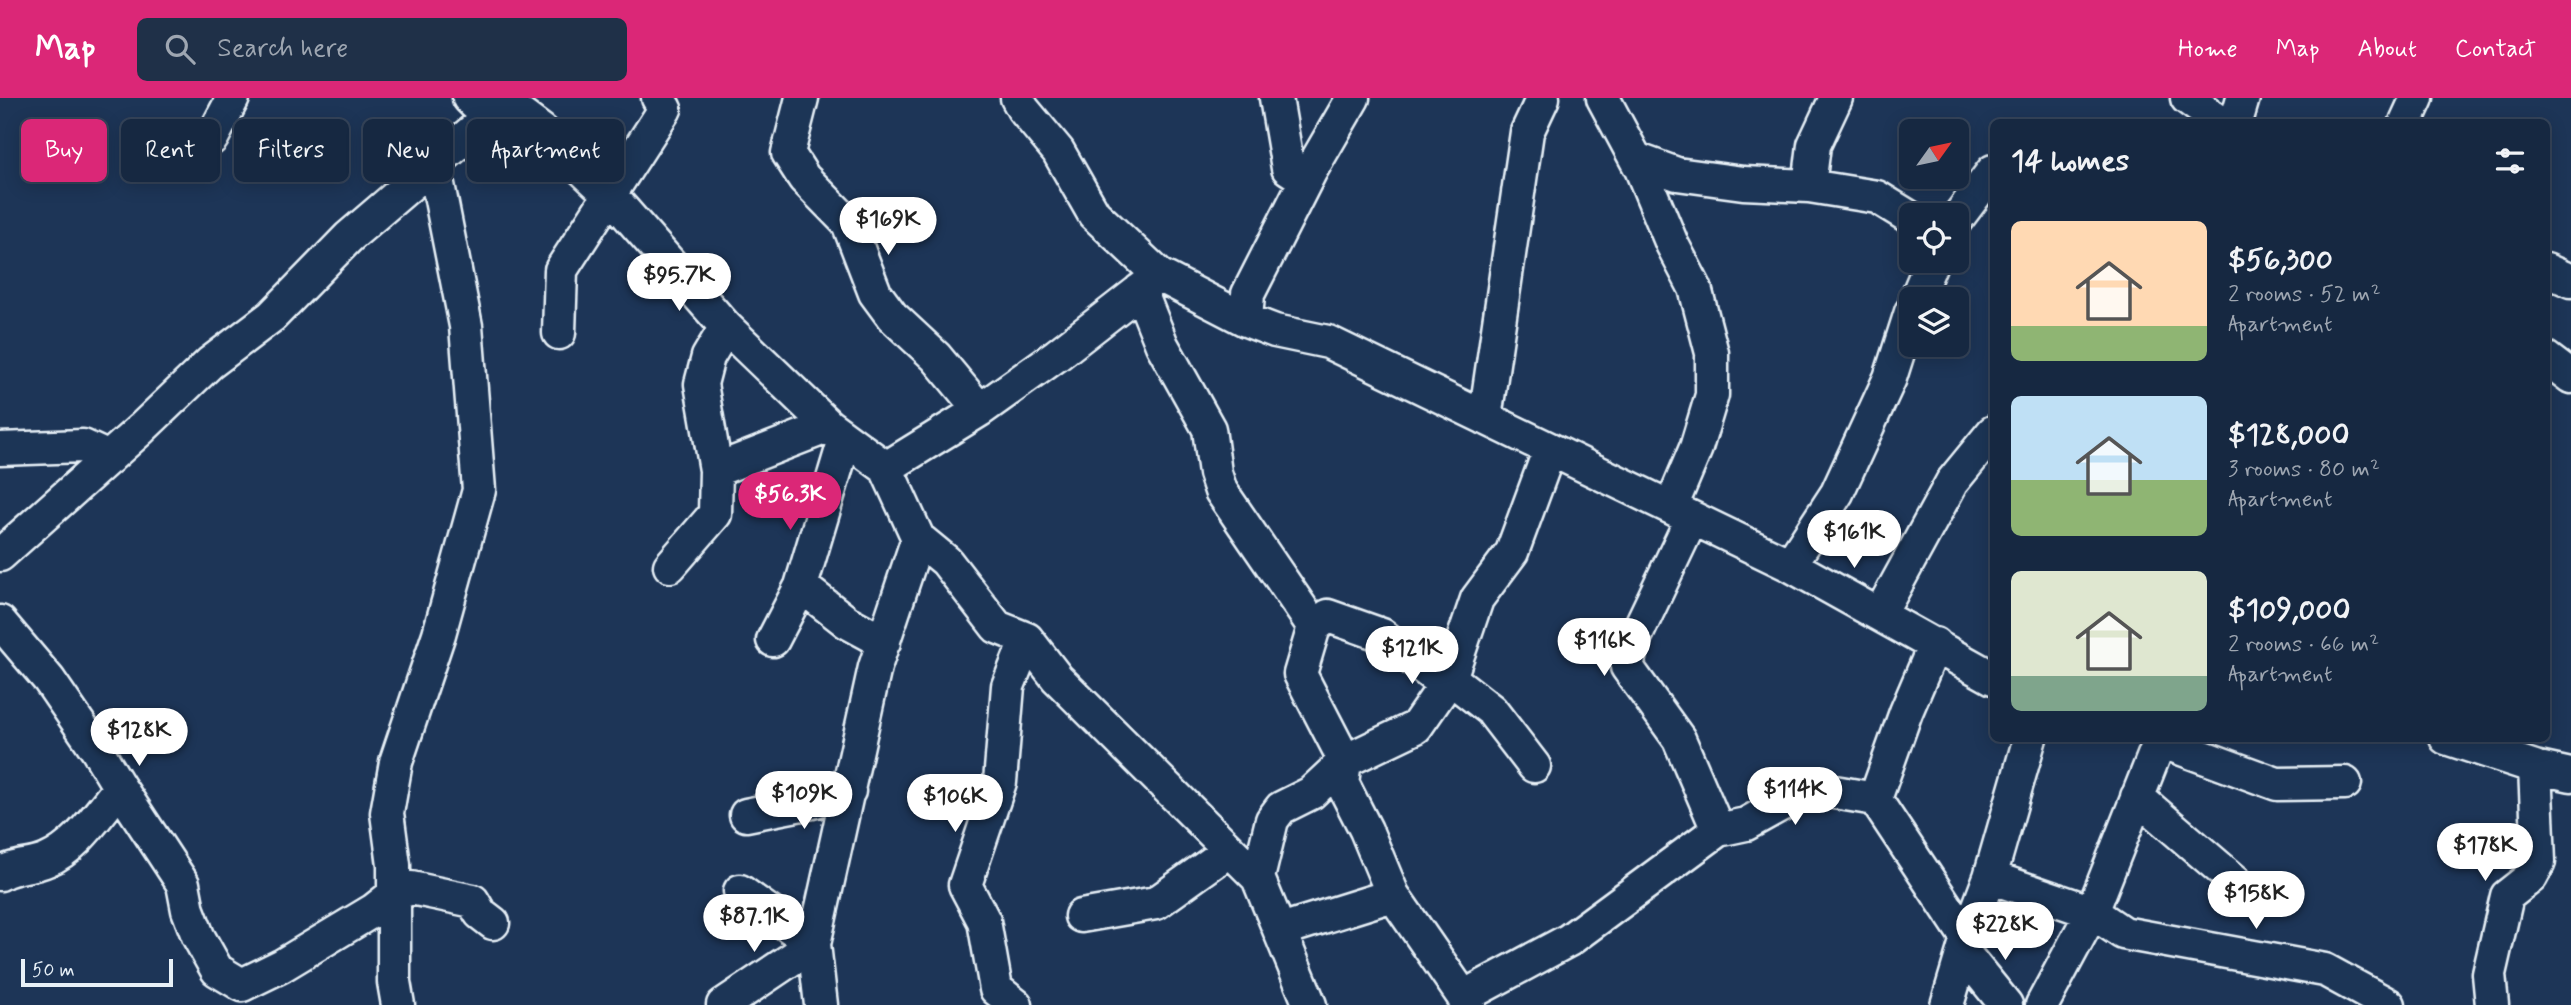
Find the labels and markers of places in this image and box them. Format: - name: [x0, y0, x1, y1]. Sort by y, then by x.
- pin: $169K: [839, 198, 937, 257]
- pin: $95.7K: [622, 254, 736, 313]
- pin: $56.3K: [733, 472, 847, 532]
- pin: $161K: [1805, 510, 1903, 570]
- pin: $116K: [1555, 618, 1653, 678]
- pin: $121K: [1363, 626, 1461, 686]
- pin: $128K: [90, 708, 188, 768]
- pin: $114K: [1746, 768, 1844, 827]
- pin: $109K: [755, 772, 853, 831]
- pin: $106K: [906, 774, 1004, 834]
- pin: $178K: [2436, 824, 2534, 883]
- pin: $158K: [2207, 872, 2305, 931]
- pin: $87.1K: [697, 894, 811, 954]
- pin: $228K: [1956, 902, 2054, 962]

